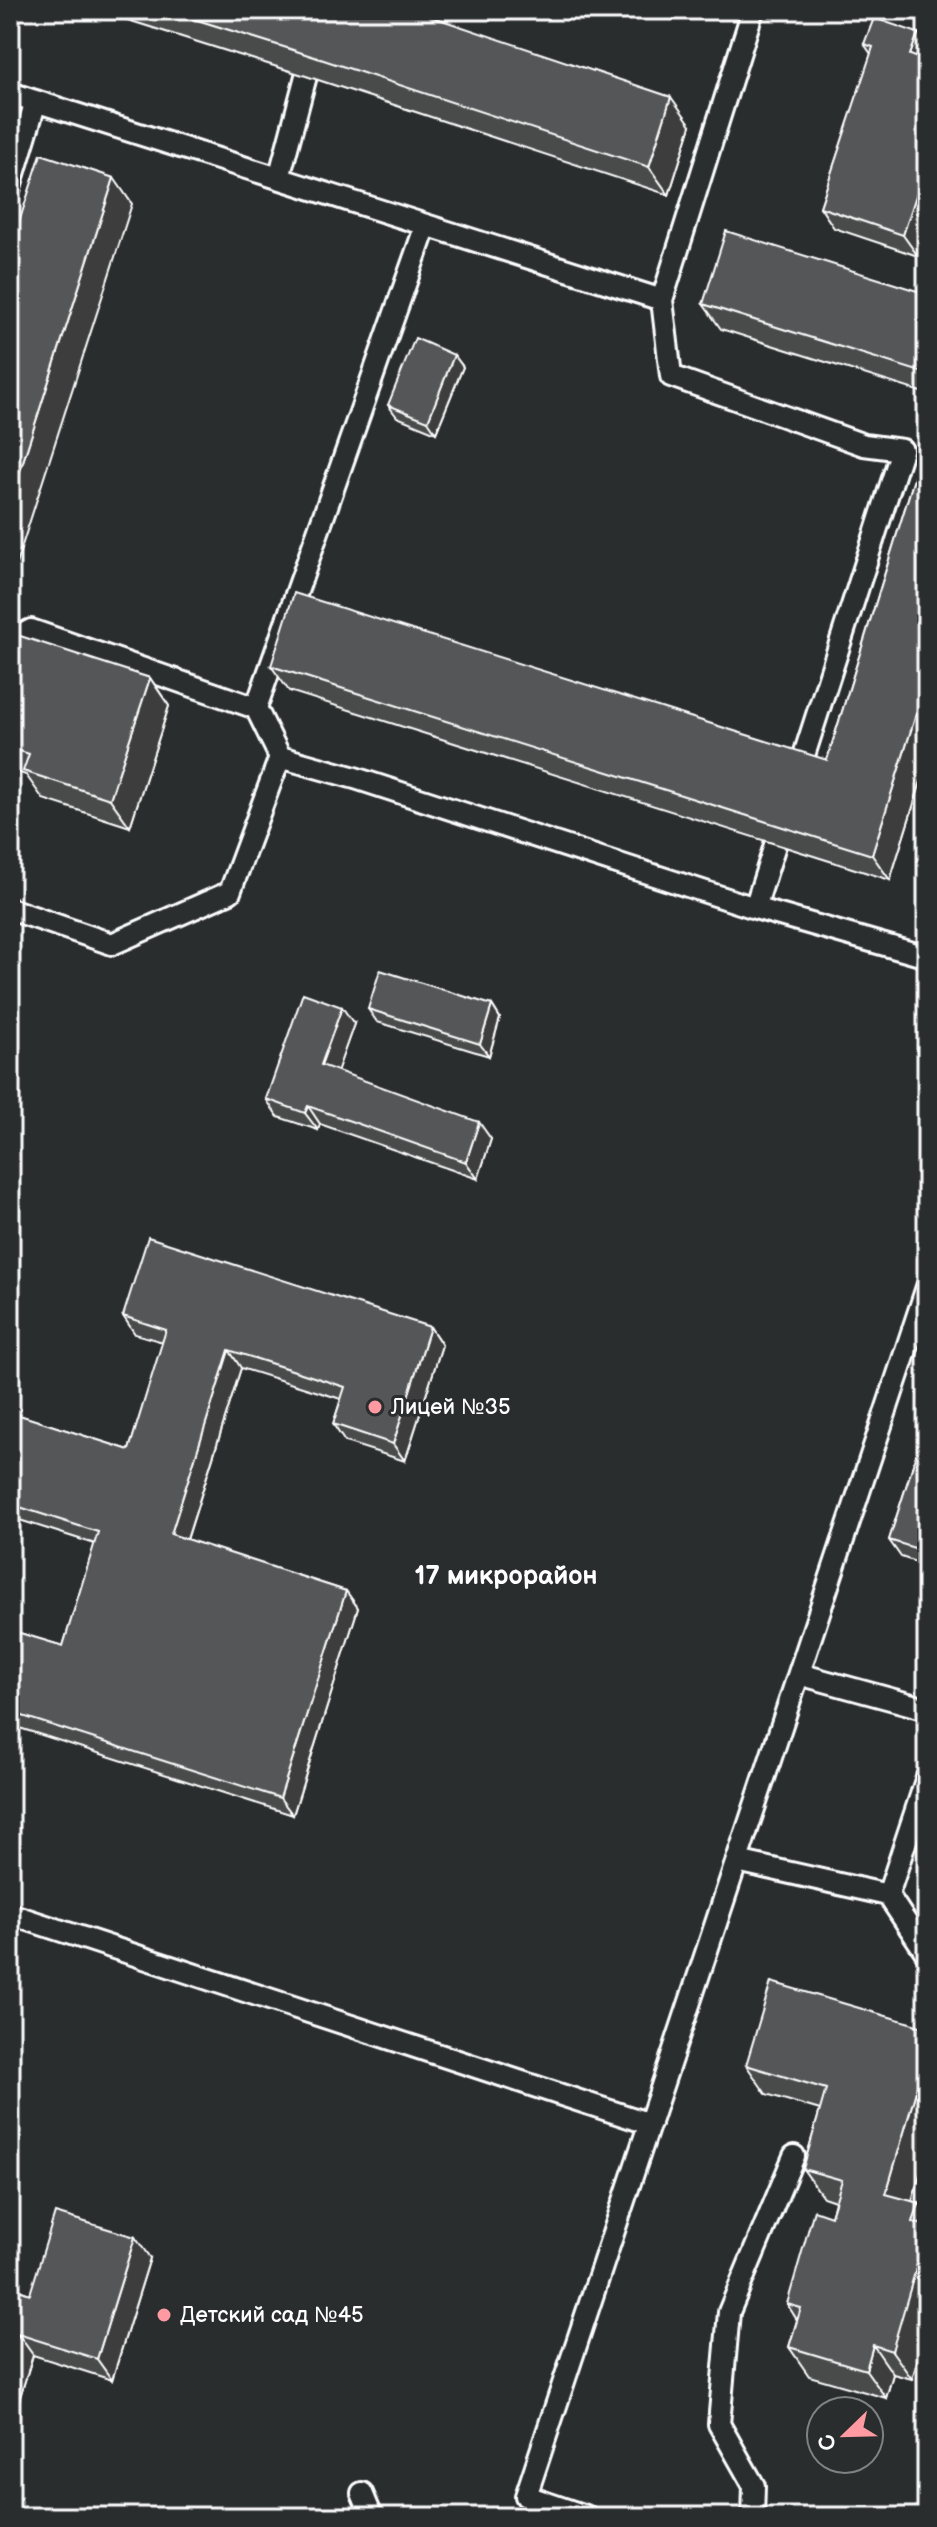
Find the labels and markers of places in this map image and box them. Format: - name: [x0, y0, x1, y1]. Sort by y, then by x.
- place label: Лицей №35: [390, 1394, 511, 1421]
- marker: Лицей №35: [366, 1398, 384, 1416]
- place label: Детский сад №45: [180, 2302, 364, 2329]
- marker: Детский сад №45: [155, 2306, 173, 2324]

